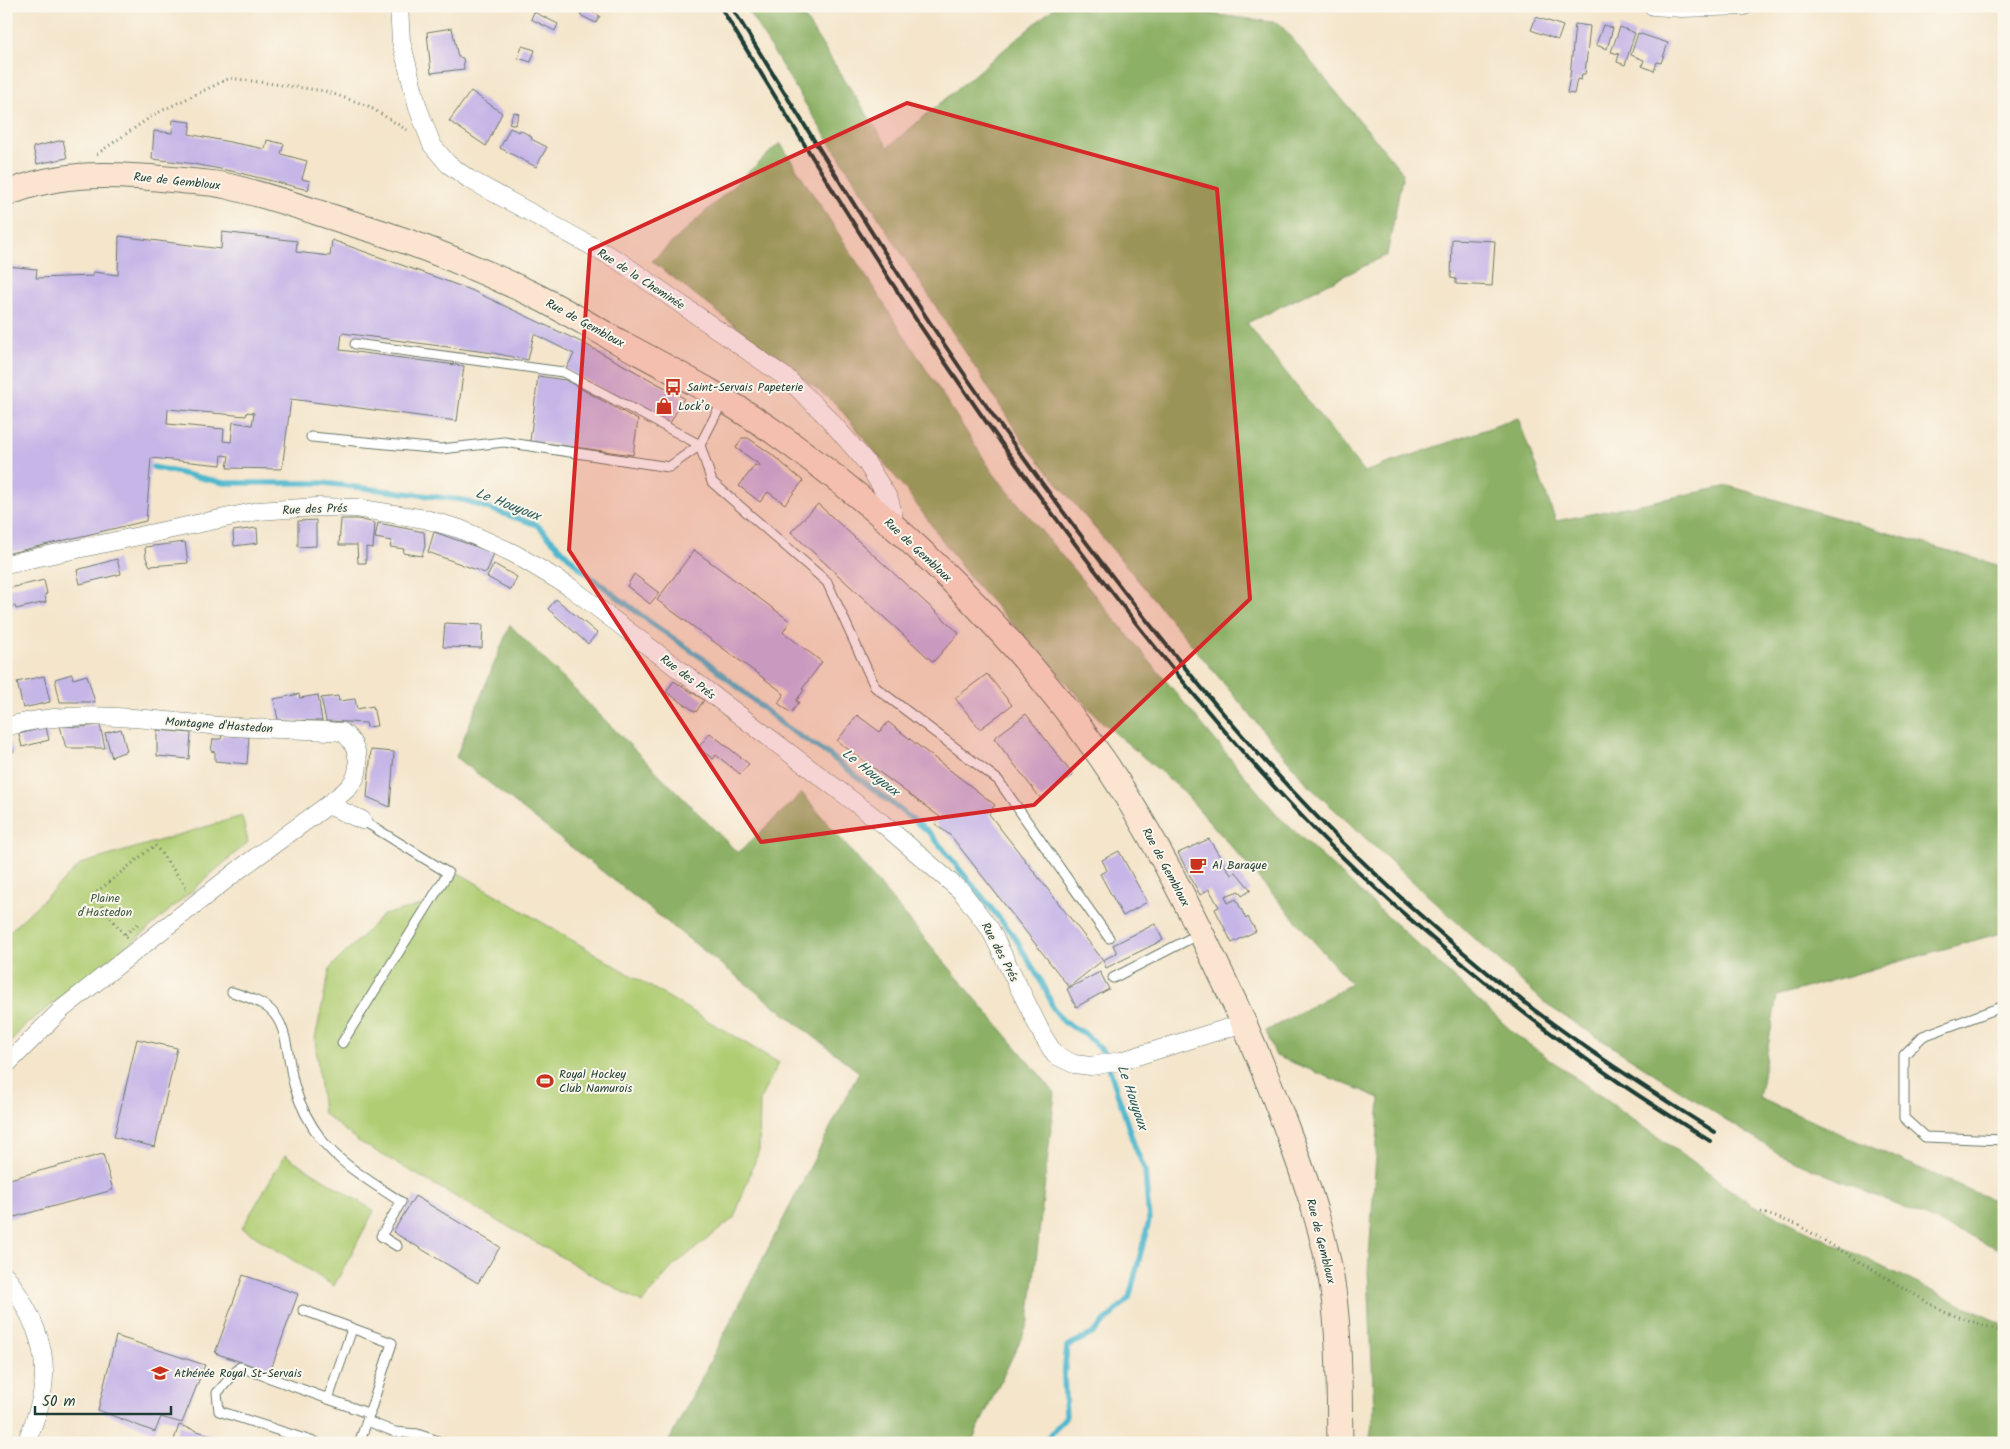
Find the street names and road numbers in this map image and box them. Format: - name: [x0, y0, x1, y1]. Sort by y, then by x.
- street label: Rue de Gembloux: [133, 167, 222, 196]
- street label: Rue de la Cheminée: [593, 244, 689, 315]
- street label: Rue de Gembloux: [542, 294, 628, 353]
- street label: Rue des Prés: [282, 499, 348, 520]
- street label: Rue de Gembloux: [879, 514, 957, 588]
- street label: Rue des Prés: [656, 650, 719, 705]
- street label: Montagne d'Hastedon: [164, 712, 274, 739]
- street label: Rue de Gembloux: [1137, 824, 1195, 911]
- street label: Rue des Prés: [976, 919, 1023, 985]
- street label: Rue de Gembloux: [1301, 1197, 1340, 1286]

